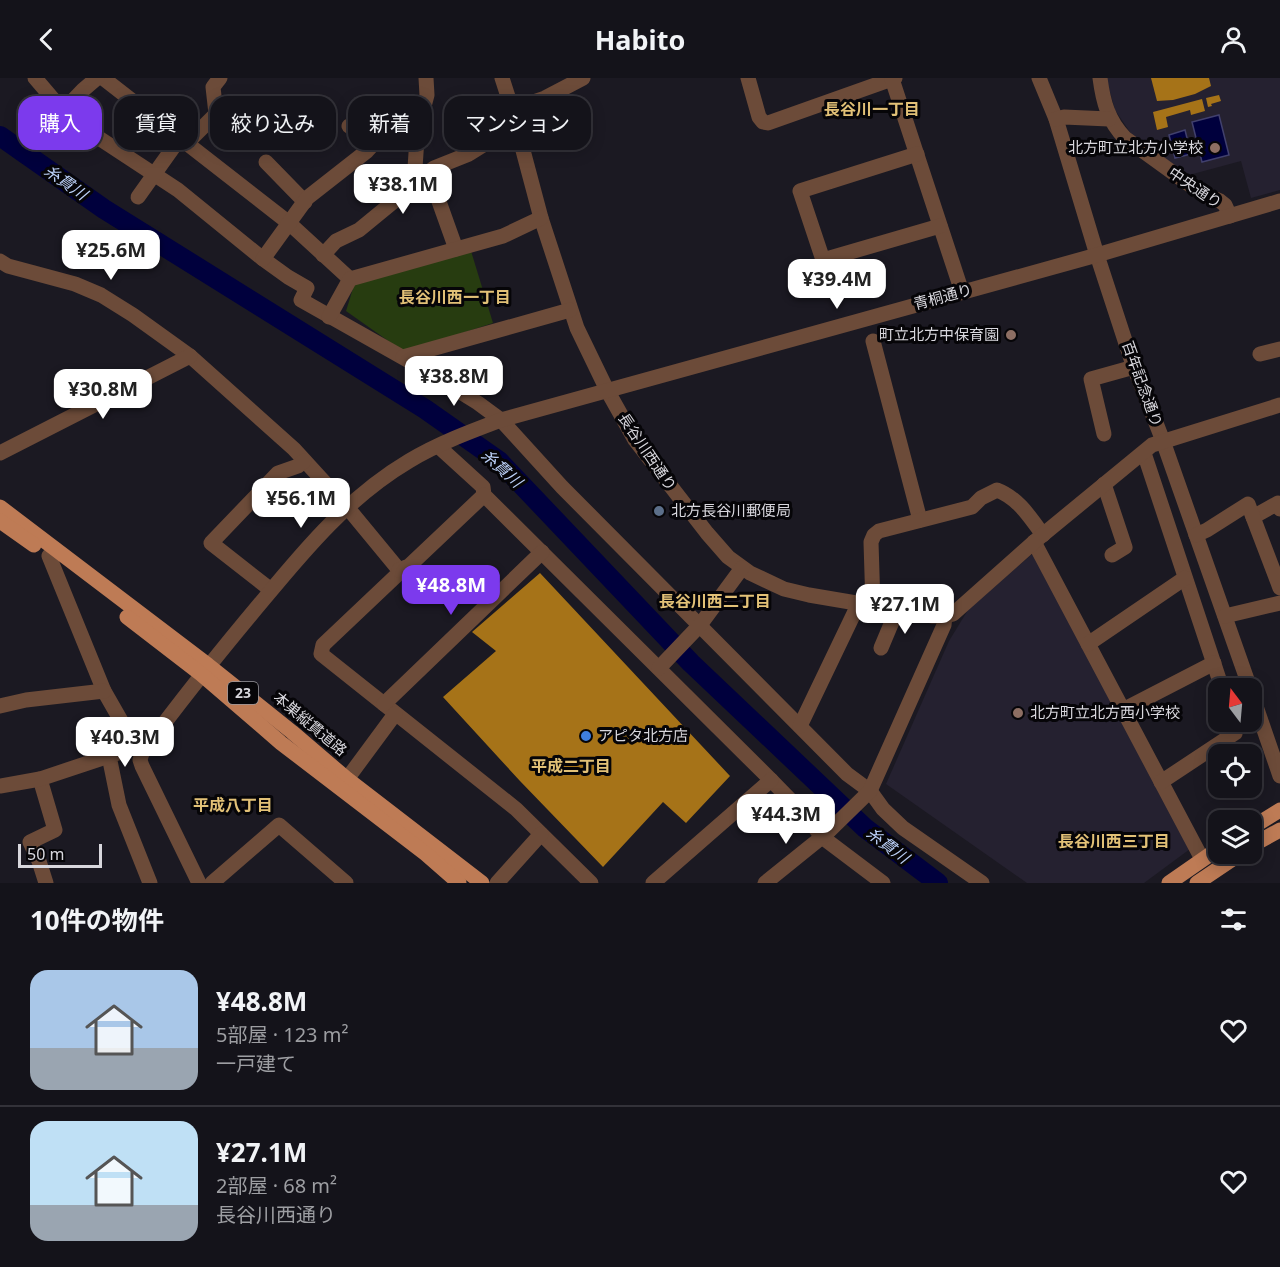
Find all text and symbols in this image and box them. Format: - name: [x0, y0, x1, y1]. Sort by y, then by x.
- text: Habito: [595, 21, 685, 58]
- icon: back: [30, 23, 63, 56]
- icon: person: [1217, 23, 1250, 56]
- chip: 購入: [18, 96, 102, 150]
- chip: 賃貸: [114, 96, 198, 150]
- chip: 絞り込み: [210, 96, 336, 150]
- chip: 新着: [348, 96, 432, 150]
- chip: マンション: [444, 96, 591, 150]
- district label: 長谷川一丁目: [824, 98, 920, 120]
- place label: 北方町立北方小学校: [1068, 137, 1203, 157]
- marker: 北方町立北方小学校: [1208, 141, 1222, 155]
- water label: 糸貫川: [40, 159, 94, 206]
- street label: 中央通り: [1165, 162, 1226, 212]
- pin: ¥38.1M: [354, 164, 452, 215]
- text: ¥38.1M: [368, 170, 438, 197]
- pin: ¥25.6M: [62, 230, 160, 281]
- text: ¥25.6M: [76, 236, 146, 263]
- pin: ¥39.4M: [788, 259, 886, 310]
- text: ¥39.4M: [802, 265, 872, 292]
- street label: 青桐通り: [911, 279, 974, 313]
- district label: 長谷川西一丁目: [399, 286, 511, 308]
- place label: 町立北方中保育園: [879, 324, 999, 344]
- marker: 町立北方中保育園: [1004, 328, 1018, 342]
- street label: 百年記念通り: [1118, 338, 1168, 429]
- pin: ¥38.8M: [405, 356, 503, 407]
- text: ¥38.8M: [419, 362, 489, 389]
- pin: ¥30.8M: [54, 369, 152, 420]
- text: ¥30.8M: [68, 375, 138, 402]
- street label: 長谷川西通り: [614, 409, 681, 494]
- water label: 糸貫川: [477, 444, 529, 494]
- pin: ¥56.1M: [252, 478, 350, 529]
- text: ¥56.1M: [266, 484, 336, 511]
- place label: 北方長谷川郵便局: [671, 500, 791, 520]
- marker: 北方長谷川郵便局: [652, 504, 666, 518]
- pin: ¥48.8M: [402, 565, 500, 616]
- text: ¥48.8M: [416, 571, 486, 598]
- pin: ¥27.1M: [856, 584, 954, 635]
- district label: 長谷川西二丁目: [659, 590, 771, 612]
- text: ¥27.1M: [870, 590, 940, 617]
- north arrow: [1208, 678, 1262, 732]
- map controls: [1208, 678, 1262, 864]
- road number: 23: [228, 682, 258, 704]
- street label: 本巣縦貫道路: [270, 687, 352, 760]
- place label: 北方町立北方西小学校: [1030, 702, 1180, 722]
- marker: 北方町立北方西小学校: [1011, 706, 1025, 720]
- pin: ¥40.3M: [76, 717, 174, 768]
- text: ¥40.3M: [90, 723, 160, 750]
- place label: アピタ北方店: [598, 725, 688, 745]
- marker: アピタ北方店: [579, 729, 593, 743]
- button: locate: [1208, 744, 1262, 798]
- district label: 平成二丁目: [531, 755, 611, 777]
- district label: 平成八丁目: [193, 794, 273, 816]
- pin: ¥44.3M: [737, 794, 835, 845]
- text: ¥44.3M: [751, 800, 821, 827]
- button: layers: [1208, 810, 1262, 864]
- water label: 糸貫川: [862, 822, 915, 869]
- district label: 長谷川西三丁目: [1058, 830, 1170, 852]
- scale bar: [18, 841, 102, 868]
- text: 50 m: [27, 843, 64, 865]
- text: 10件の物件: [30, 902, 164, 938]
- icon: filters: [1217, 903, 1250, 936]
- text: ¥48.8M: [216, 983, 307, 1019]
- icon: home: [78, 994, 150, 1066]
- icon: heart: [1217, 1014, 1250, 1047]
- text: 5部屋 · 123 m²: [216, 1021, 348, 1048]
- text: 一戸建て: [216, 1050, 296, 1077]
- text: ¥27.1M: [216, 1134, 307, 1170]
- icon: home: [78, 1145, 150, 1217]
- icon: heart: [1217, 1165, 1250, 1198]
- text: 2部屋 · 68 m²: [216, 1172, 337, 1199]
- text: 長谷川西通り: [216, 1201, 336, 1228]

